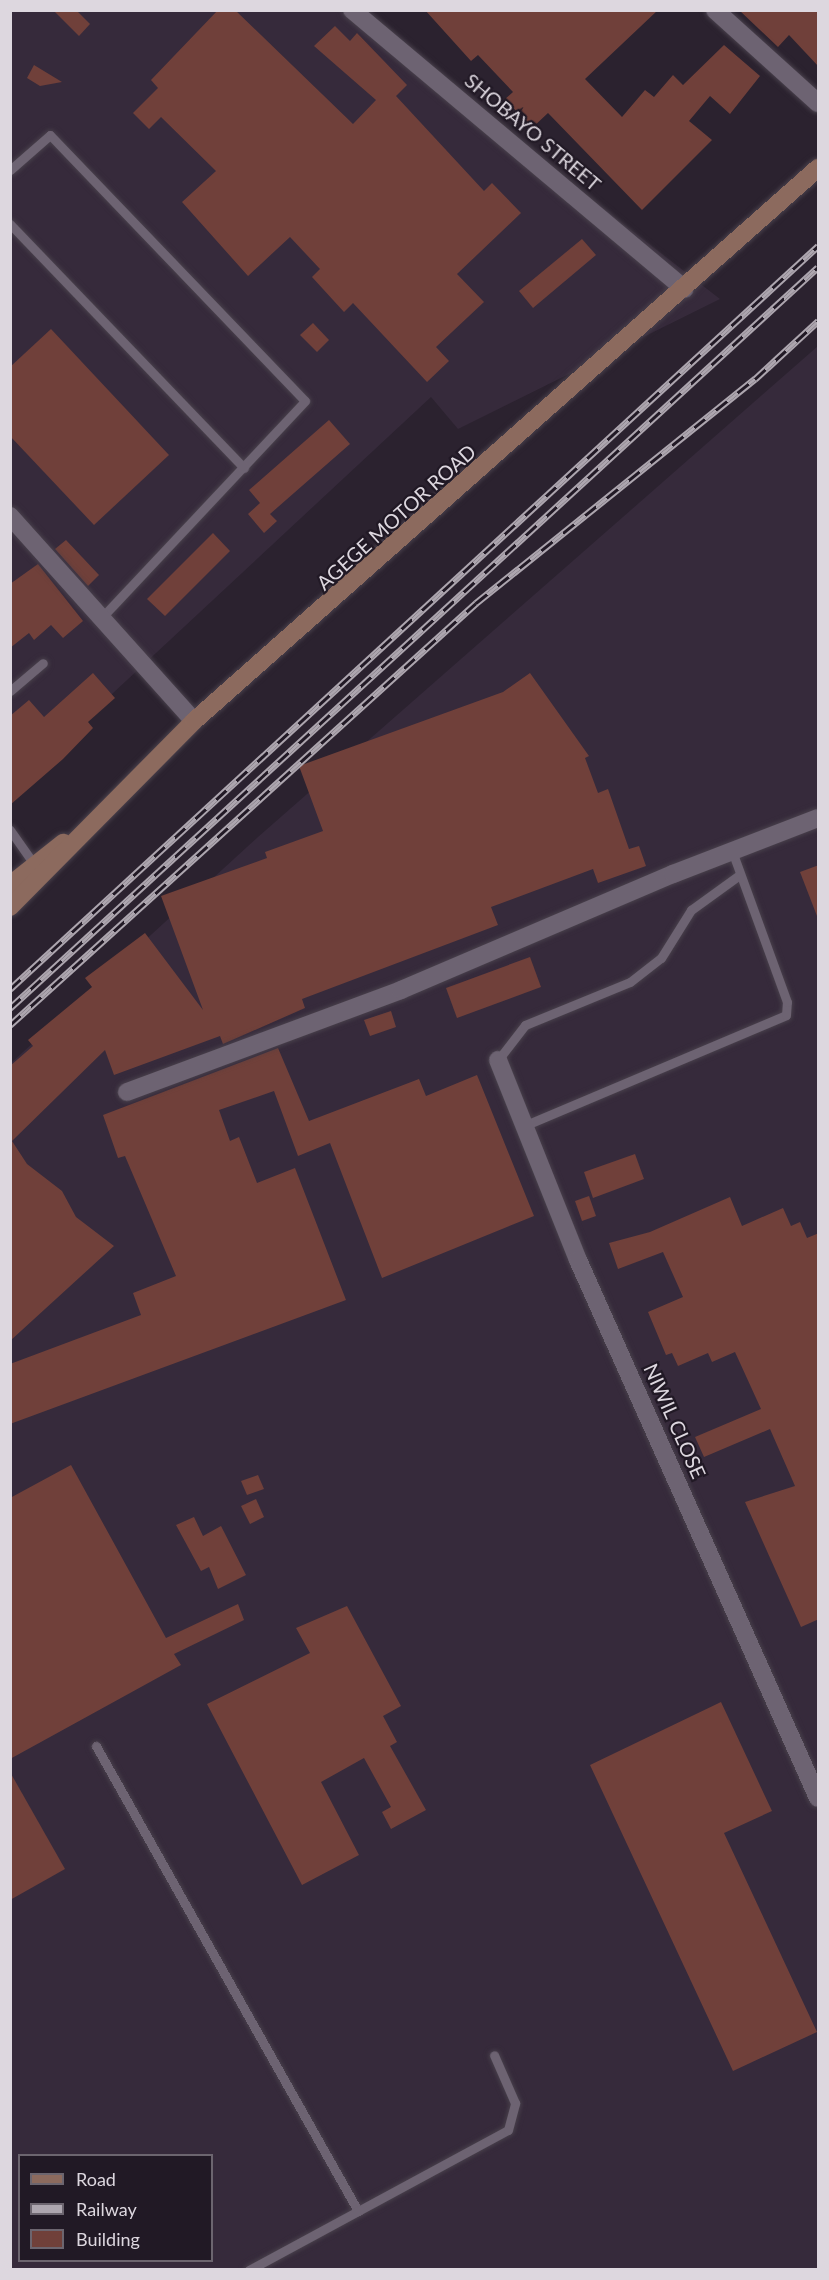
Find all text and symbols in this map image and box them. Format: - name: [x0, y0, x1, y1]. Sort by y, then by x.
- street label: SHOBAYO STREET: [460, 68, 606, 196]
- street label: AGEGE MOTOR ROAD: [311, 439, 481, 595]
- street label: NIWIL CLOSE: [639, 1360, 711, 1482]
- legend: [18, 2154, 213, 2262]
- text: Road: [76, 2168, 116, 2190]
- text: Railway: [76, 2198, 137, 2220]
- text: Building: [76, 2228, 140, 2250]

